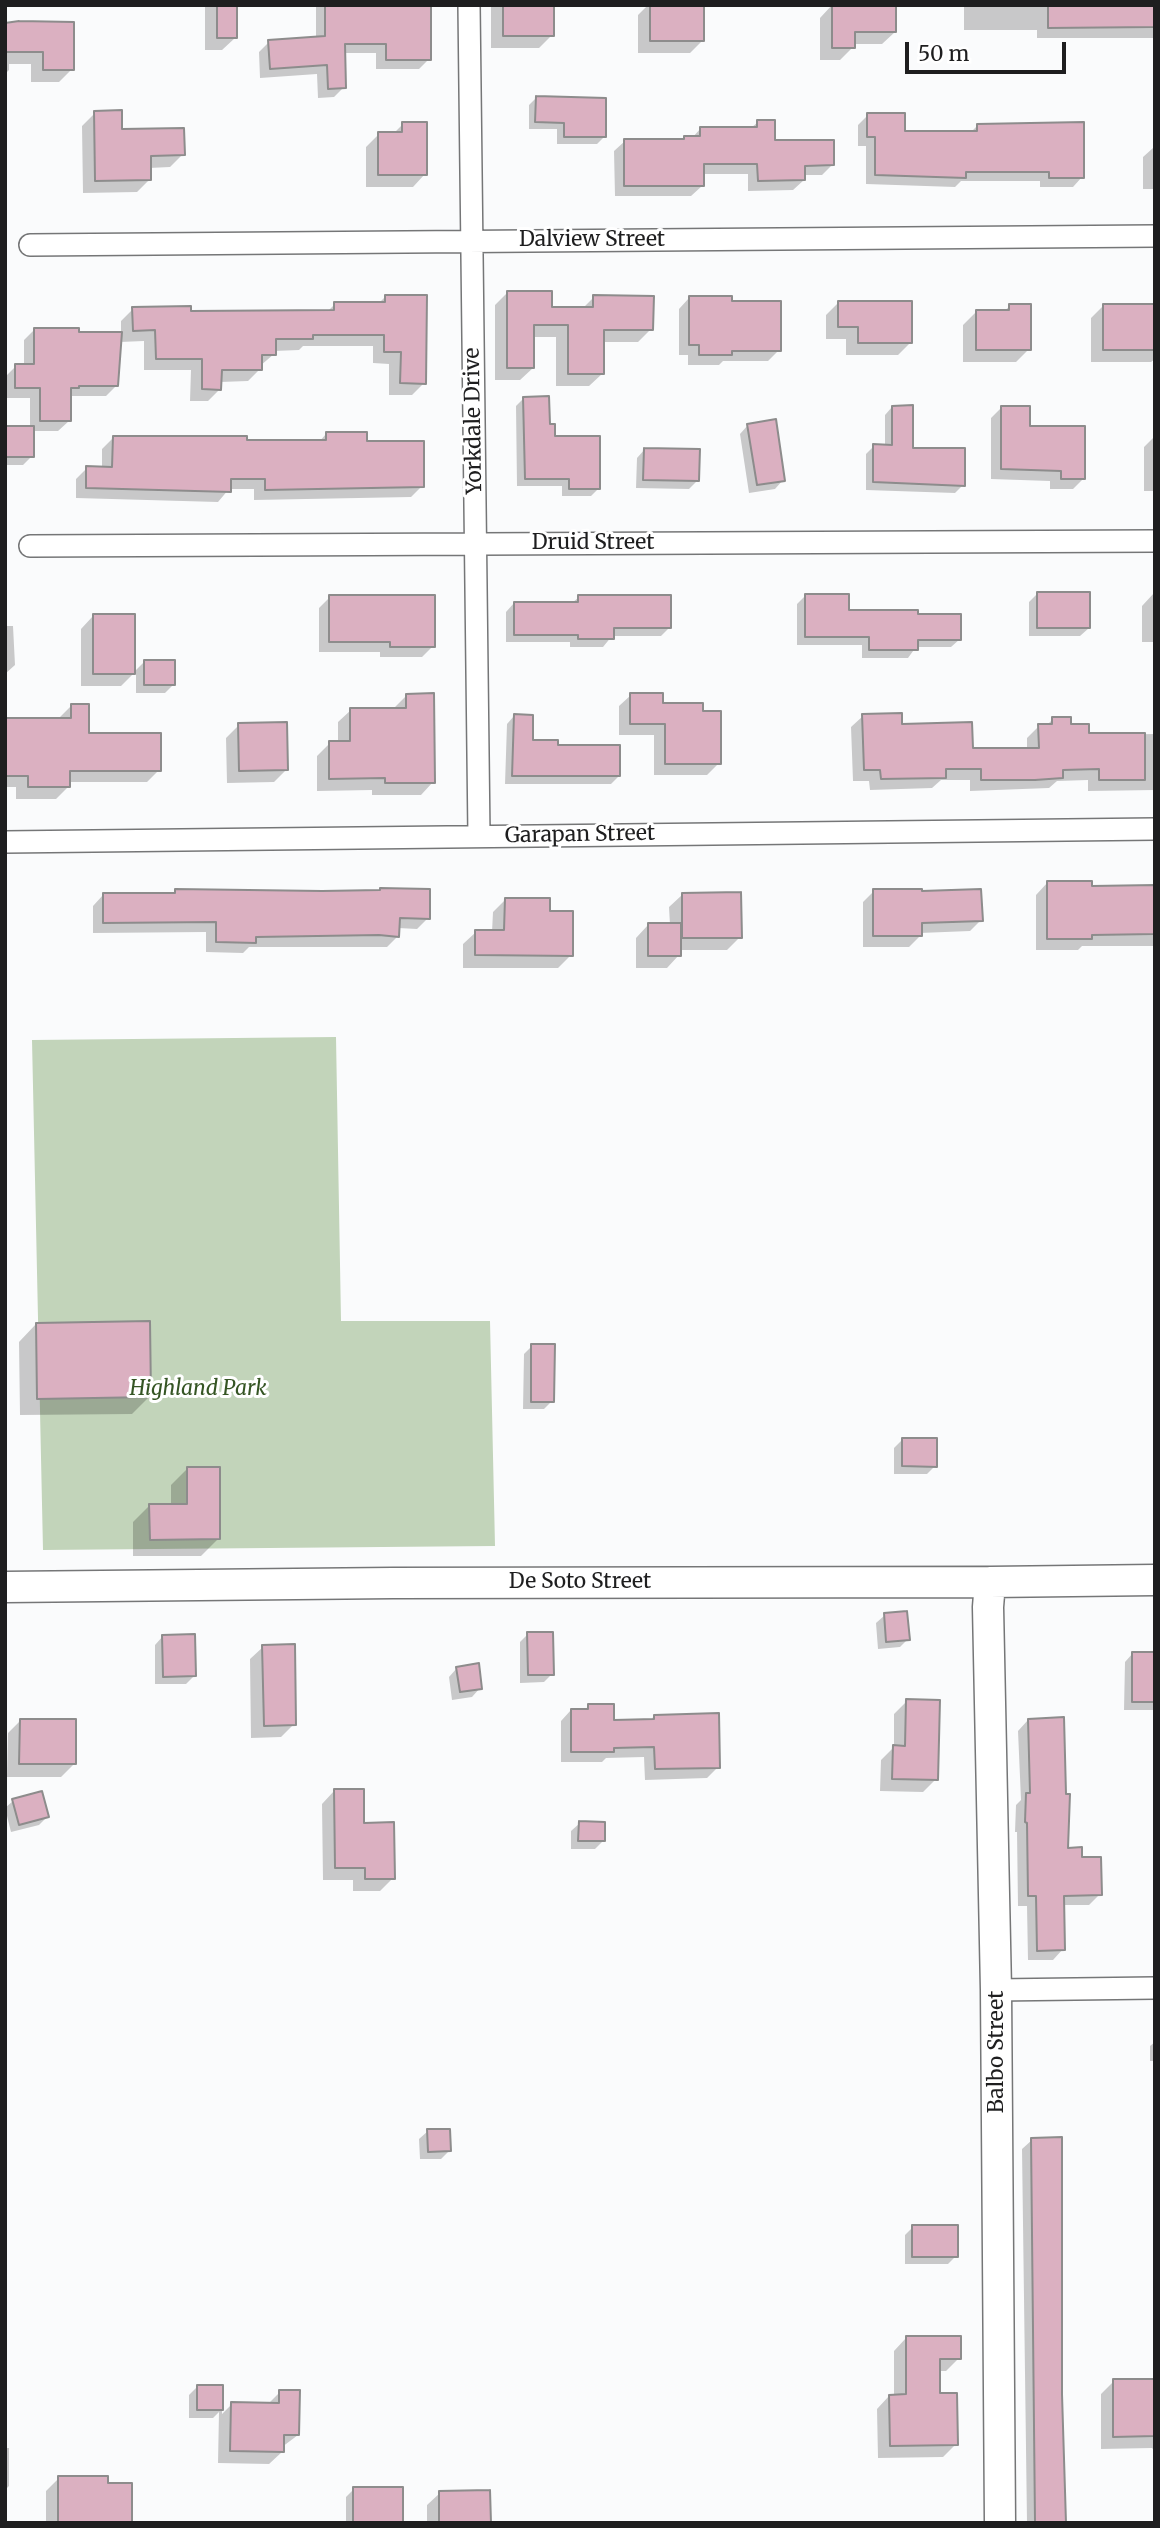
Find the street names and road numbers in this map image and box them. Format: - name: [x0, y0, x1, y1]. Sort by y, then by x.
- street label: Dalview Street: [519, 227, 665, 253]
- street label: Yorkdale Drive: [460, 347, 488, 495]
- street label: Druid Street: [532, 530, 654, 556]
- street label: Garapan Street: [505, 821, 655, 849]
- street label: De Soto Street: [509, 1569, 651, 1595]
- street label: Balbo Street: [984, 1991, 1010, 2113]

